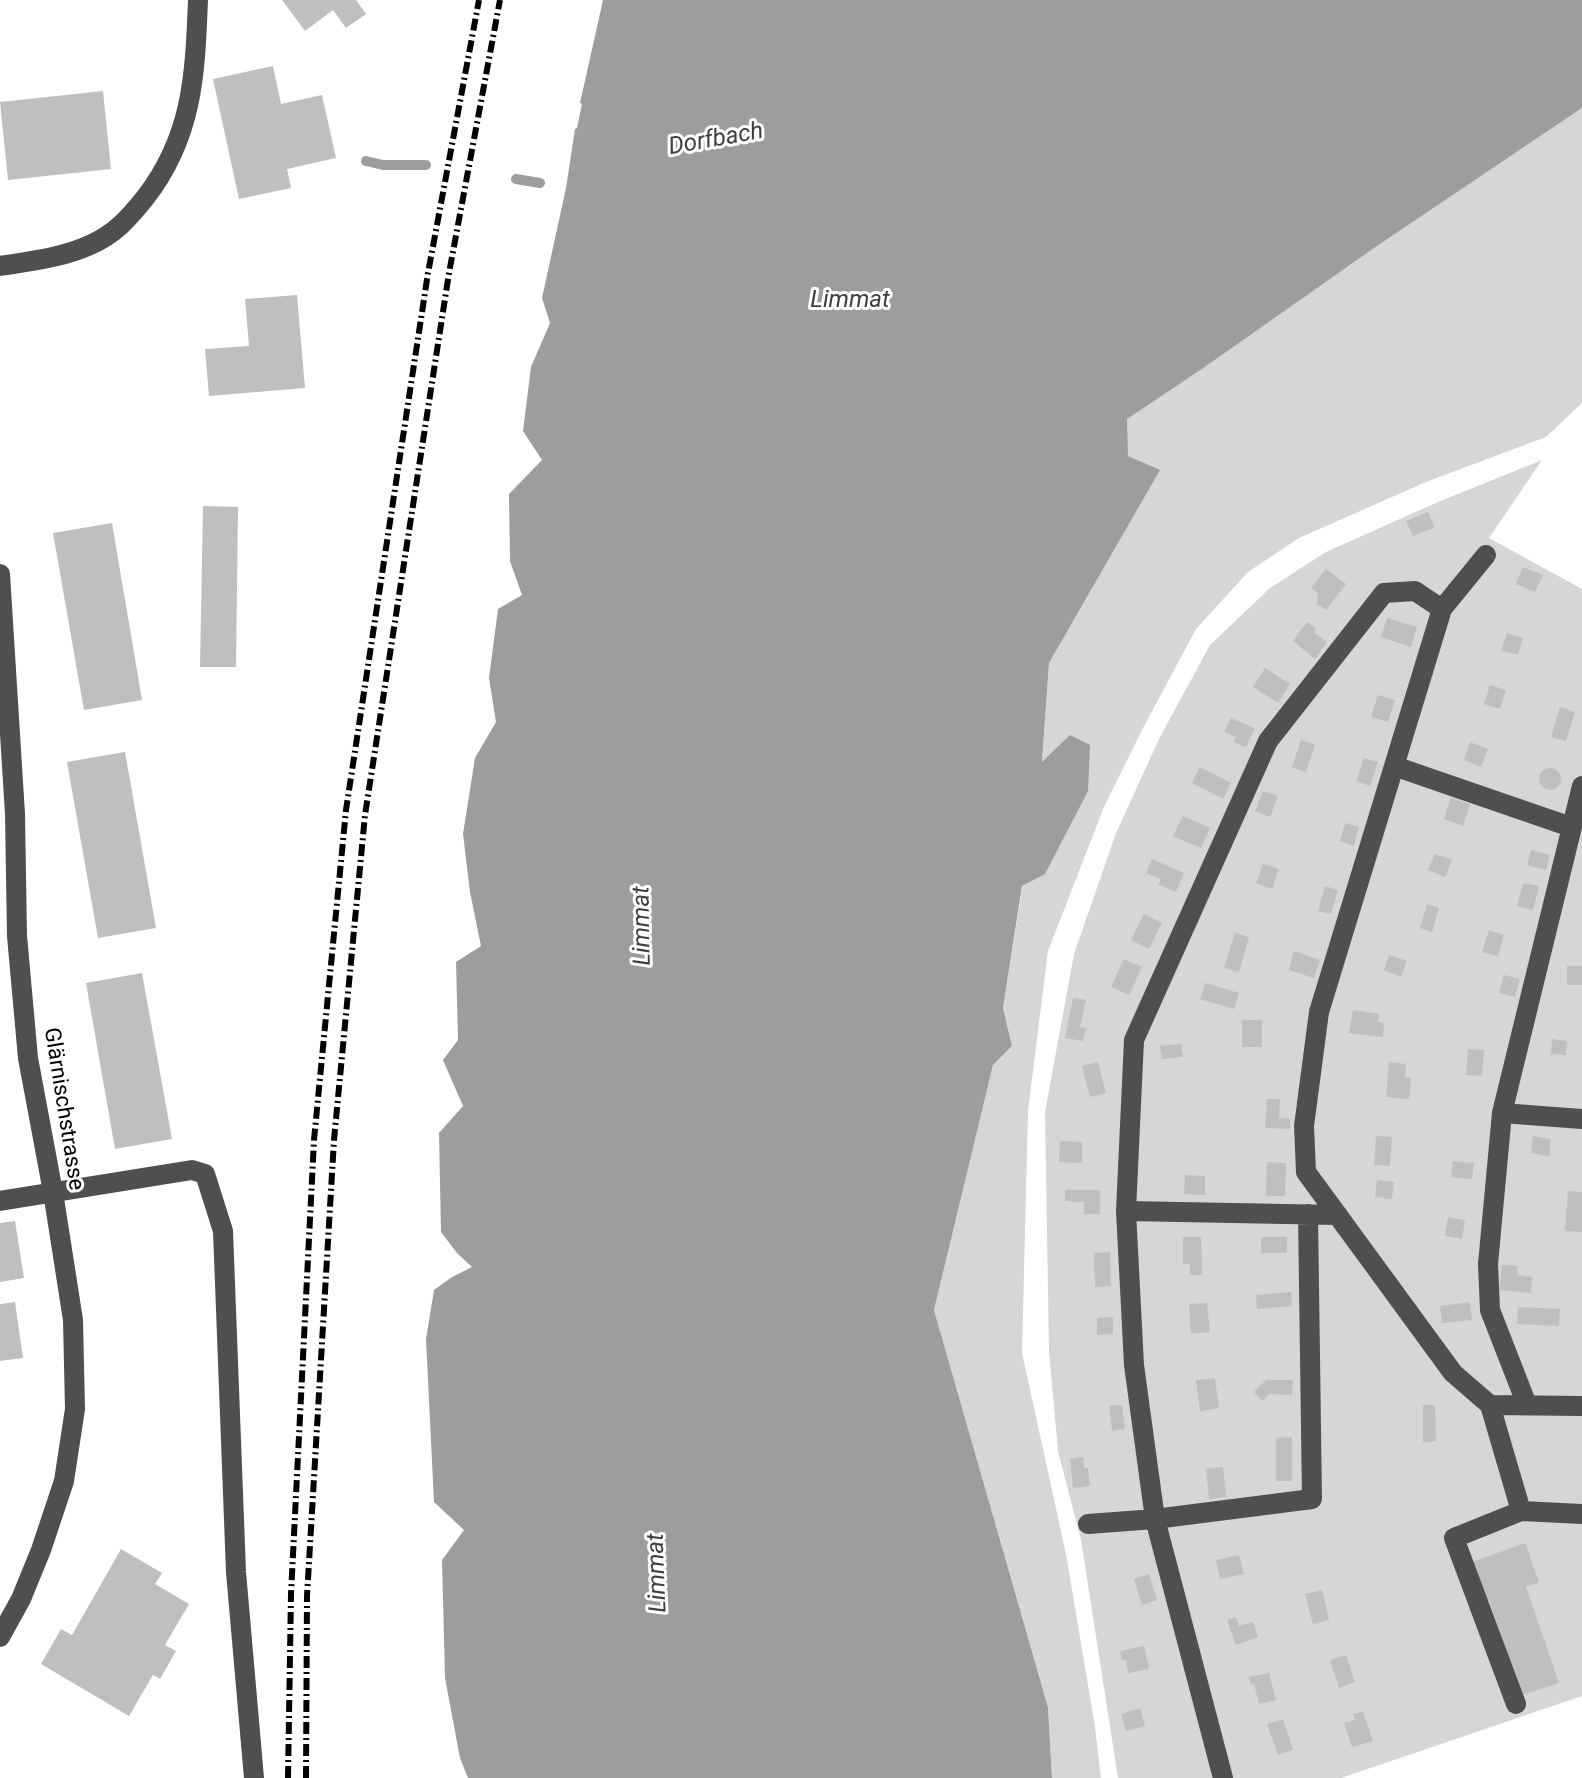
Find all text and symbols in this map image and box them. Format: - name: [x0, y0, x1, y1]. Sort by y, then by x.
- water label: Dorfbach: [666, 118, 766, 162]
- water label: Limmat: [810, 287, 890, 315]
- water label: Limmat: [628, 886, 658, 966]
- street label: Glärnischstrasse: [37, 1026, 89, 1192]
- water label: Limmat: [642, 1533, 674, 1613]

